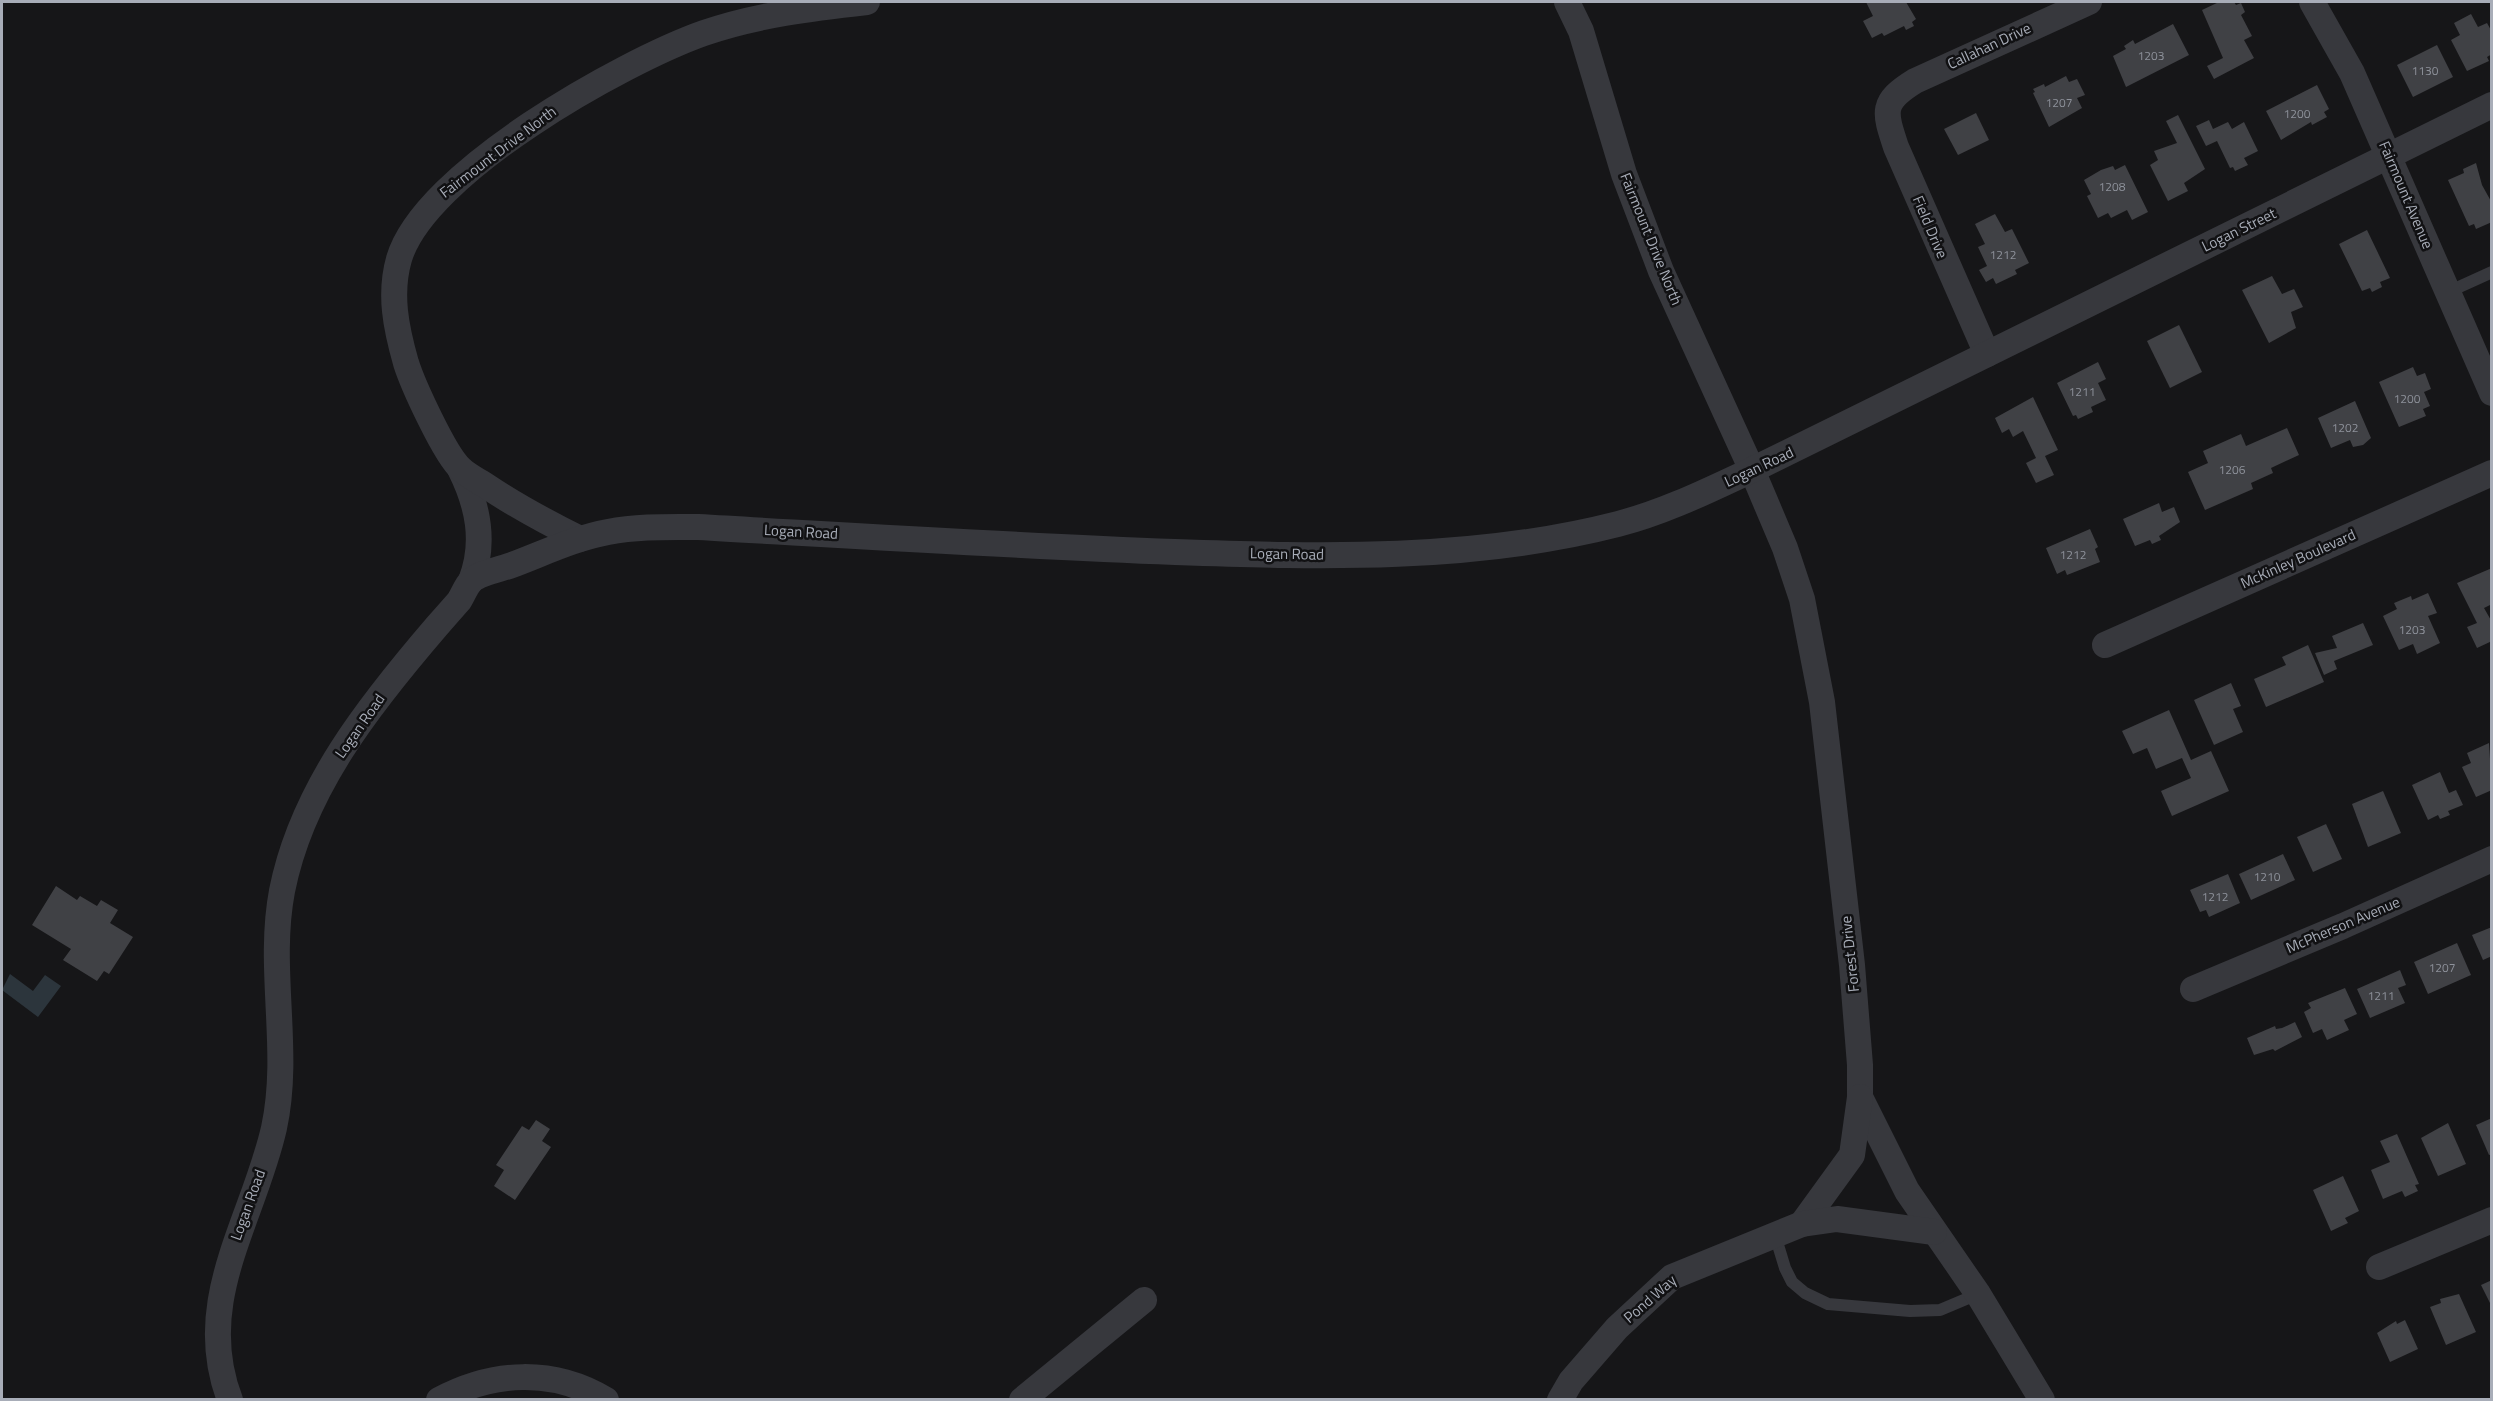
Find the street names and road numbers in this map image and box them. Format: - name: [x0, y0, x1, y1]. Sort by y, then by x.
- street label: Callahan Drive: [1943, 16, 2034, 75]
- street label: Fairmount Drive North: [434, 100, 561, 203]
- street label: Fairmount Avenue: [2373, 137, 2440, 252]
- street label: Fairmount Drive North: [1614, 169, 1689, 308]
- street label: Field Drive: [1907, 192, 1954, 262]
- street label: Logan Street: [2198, 201, 2281, 257]
- street label: Logan Road: [1720, 440, 1797, 493]
- street label: Logan Road: [763, 518, 839, 545]
- street label: McKinley Boulevard: [2236, 523, 2359, 594]
- street label: Logan Road: [1250, 541, 1324, 566]
- street label: Logan Road: [329, 689, 390, 763]
- street label: McPherson Avenue: [2282, 890, 2403, 959]
- street label: Forest Drive: [1834, 915, 1865, 993]
- street label: Logan Road: [224, 1166, 271, 1244]
- street label: Pond Way: [1618, 1269, 1681, 1328]

